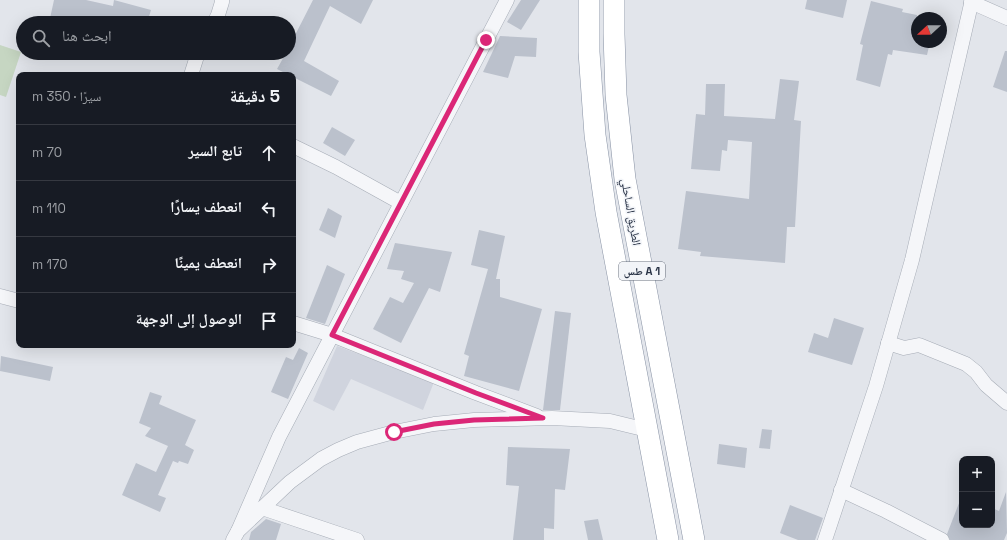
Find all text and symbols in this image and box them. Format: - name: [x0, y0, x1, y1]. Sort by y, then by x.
- north arrow: [911, 12, 947, 48]
- search box: [16, 16, 296, 60]
- text: ابحث هنا: [62, 26, 112, 45]
- icon: search: [30, 27, 52, 49]
- route end: [477, 31, 495, 49]
- text: 5 دقيقة: [230, 85, 280, 107]
- text: سيرًا · 350 m: [32, 88, 101, 105]
- text: تابع السير: [188, 141, 242, 160]
- icon: ahead: [258, 142, 280, 164]
- text: 70 m: [32, 144, 62, 161]
- street label: الطريق الساحلي: [615, 177, 645, 247]
- text: انعطف يسارًا: [170, 197, 242, 216]
- icon: left: [258, 198, 280, 220]
- text: 110 m: [32, 200, 66, 217]
- text: انعطف يمينًا: [175, 253, 242, 272]
- icon: right: [258, 254, 280, 276]
- text: 170 m: [32, 256, 68, 273]
- road number: طس A 1: [619, 262, 665, 280]
- text: الوصول إلى الوجهة: [136, 309, 242, 328]
- icon: arrive: [258, 310, 280, 332]
- route start: [385, 423, 403, 441]
- map controls: [959, 456, 995, 528]
- button: +: [959, 456, 995, 492]
- button: −: [959, 492, 995, 528]

